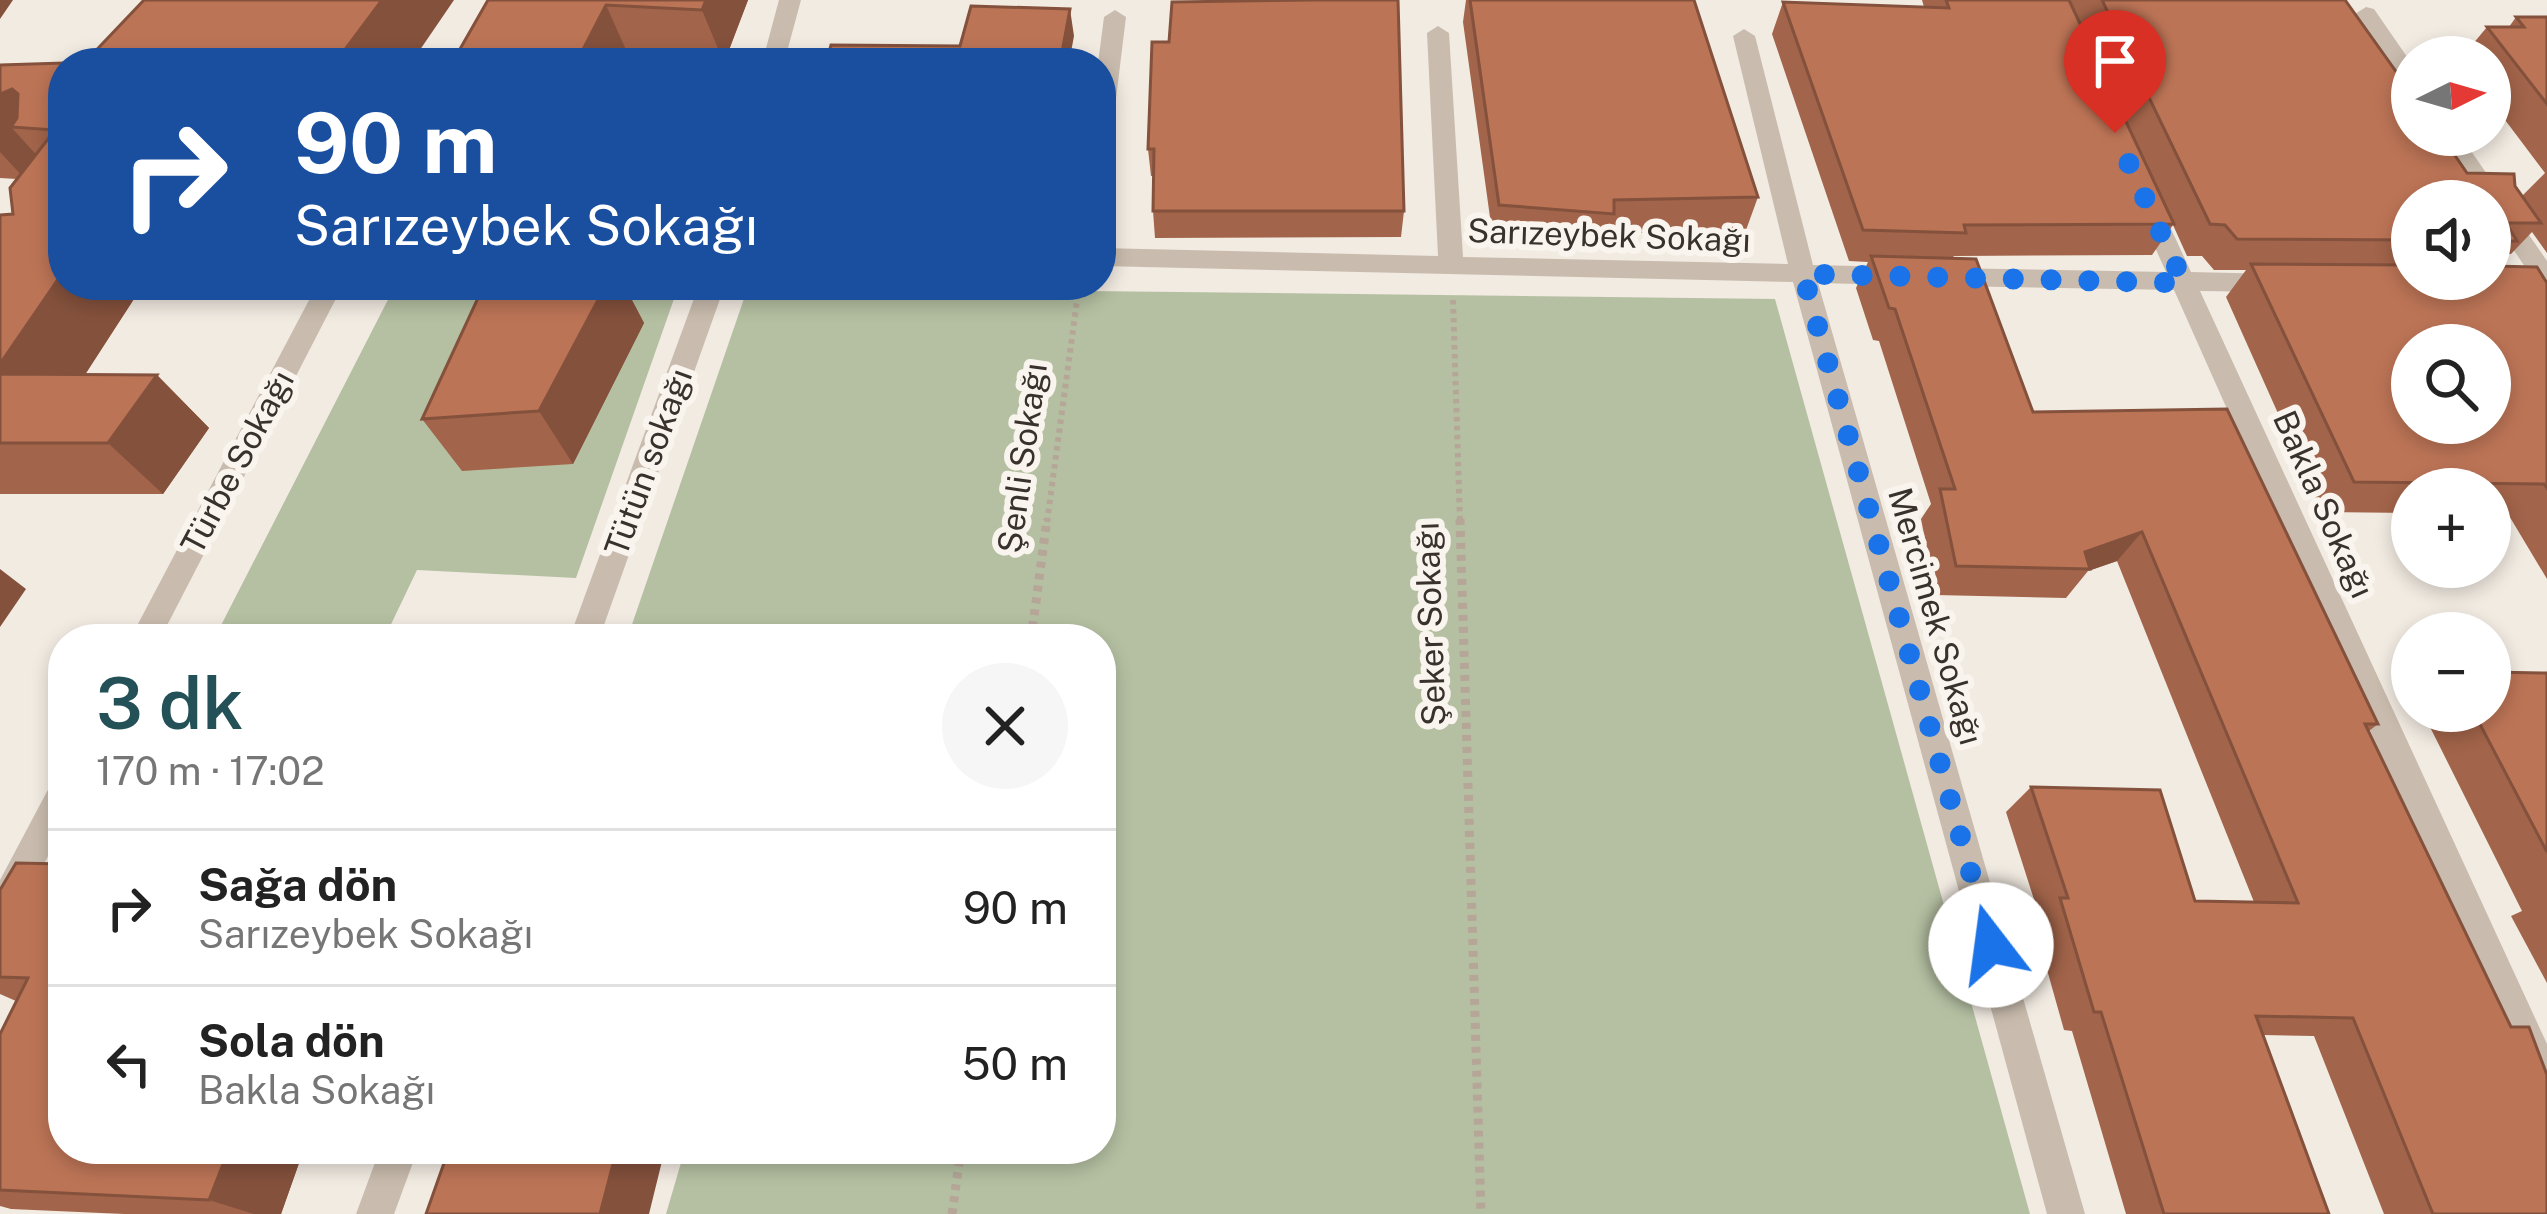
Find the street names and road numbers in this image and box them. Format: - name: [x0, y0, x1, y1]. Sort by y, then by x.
- street label: Sarızeybek Sokağı: [1467, 211, 1751, 259]
- street label: Şenli Sokağı: [990, 361, 1054, 555]
- street label: Tütün sokağı: [597, 363, 699, 561]
- street label: Türbe Sokağı: [173, 364, 301, 560]
- street label: Bakla Sokağı: [2266, 405, 2382, 603]
- street label: Mercimek Sokağı: [1881, 483, 1991, 749]
- street label: Şeker Sokağı: [1407, 521, 1453, 727]

